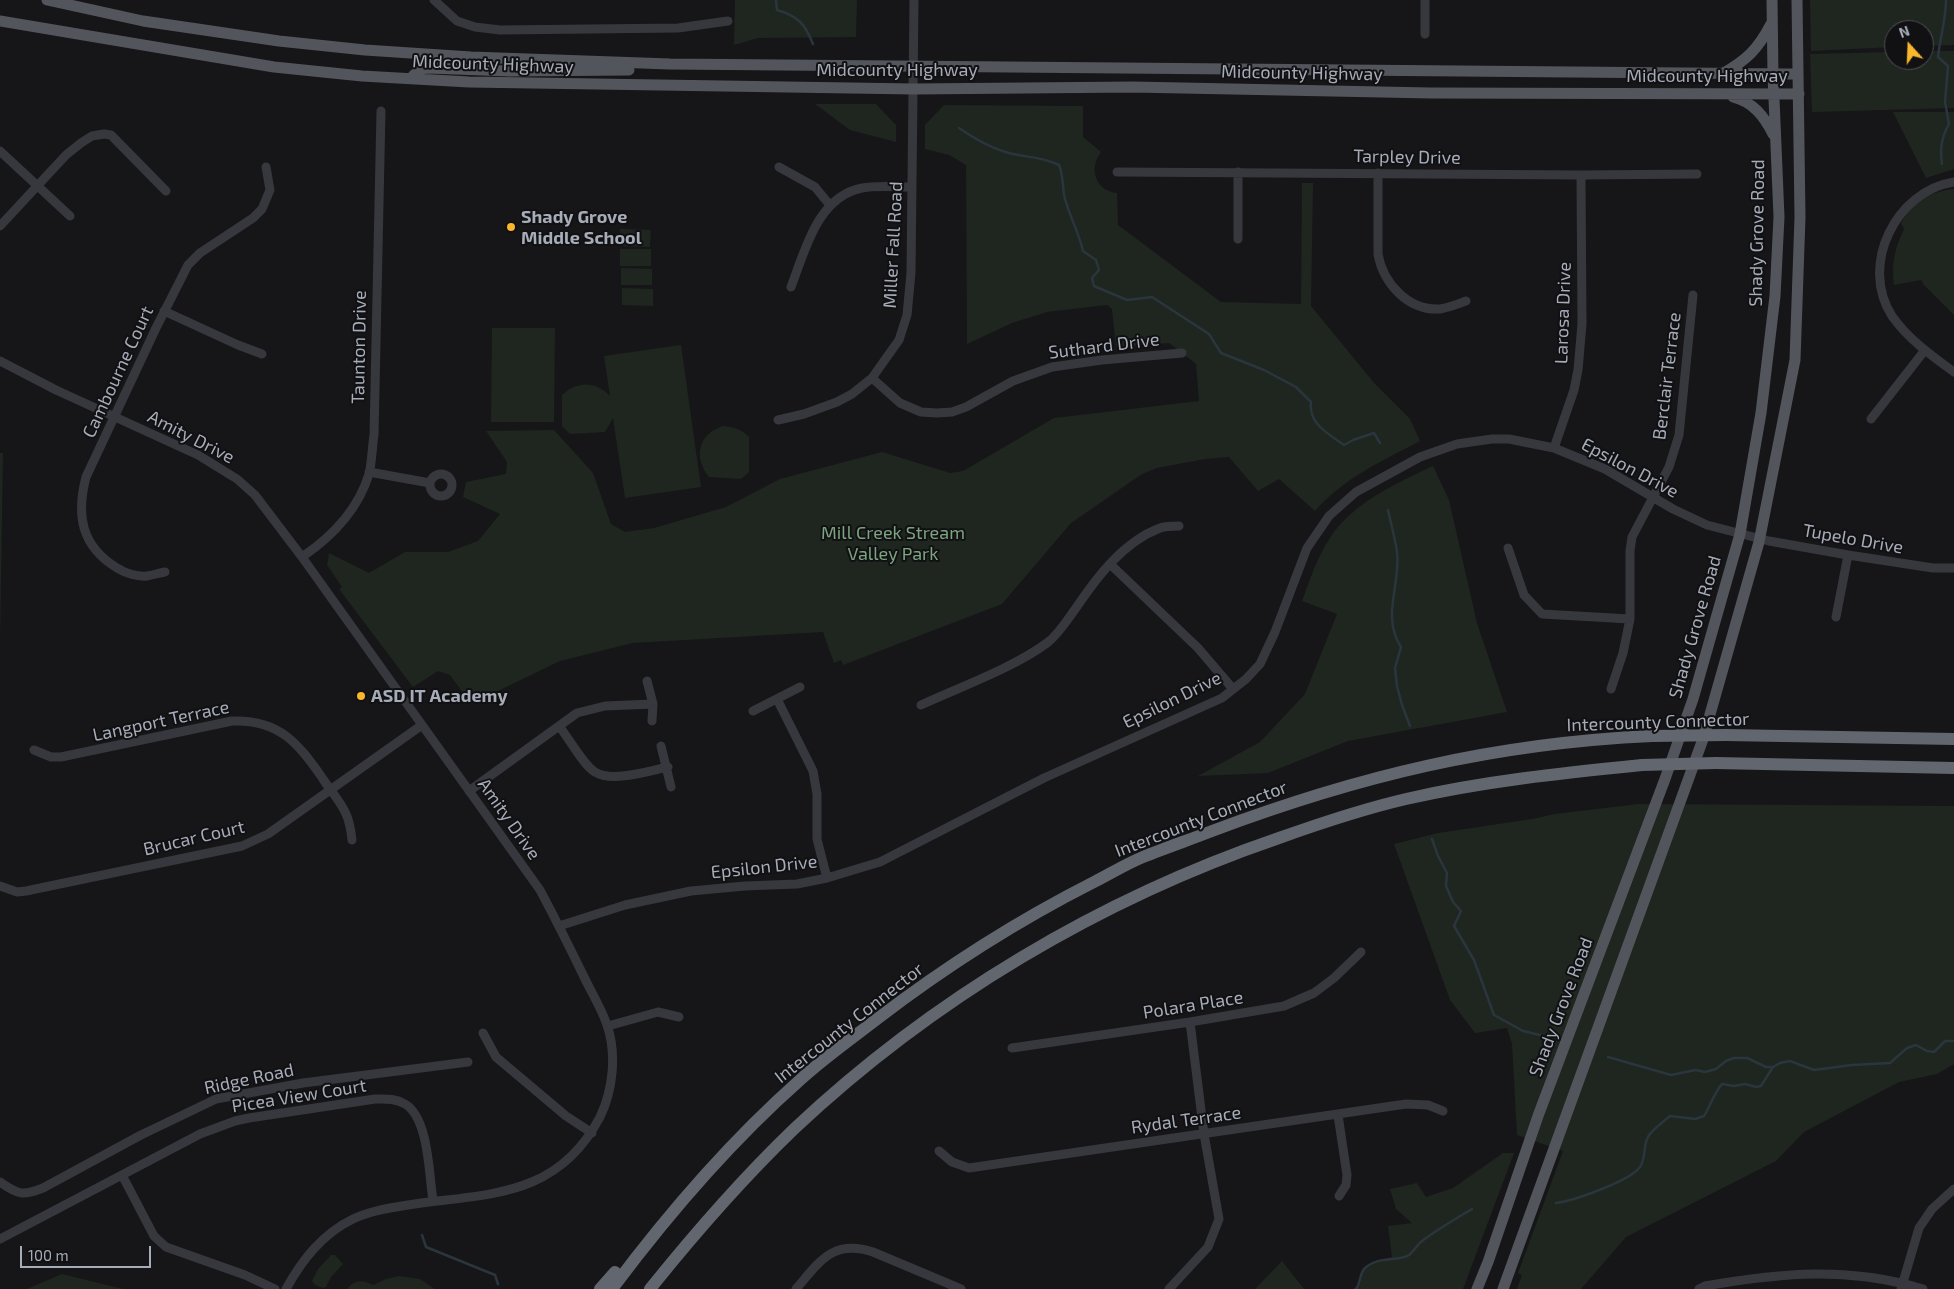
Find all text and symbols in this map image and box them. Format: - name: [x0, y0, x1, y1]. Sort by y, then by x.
- north arrow: [1884, 20, 1934, 70]
- text: N: [1896, 22, 1912, 41]
- street label: Midcounty Highway: [412, 50, 574, 78]
- street label: Midcounty Highway: [816, 59, 978, 81]
- street label: Midcounty Highway: [1221, 61, 1383, 85]
- street label: Midcounty Highway: [1626, 65, 1788, 87]
- street label: Tarpley Drive: [1353, 145, 1461, 169]
- street label: Shady Grove Road: [1745, 159, 1769, 307]
- street label: Miller Fall Road: [879, 181, 907, 309]
- place label: Shady Grove Middle School: [521, 206, 642, 248]
- marker: Shady Grove Middle School: [505, 221, 517, 233]
- street label: Larosa Drive: [1550, 262, 1576, 364]
- street label: Taunton Drive: [347, 290, 371, 404]
- street label: Cambourne Court: [78, 303, 158, 441]
- street label: Berclair Terrace: [1648, 311, 1686, 441]
- street label: Suthard Drive: [1047, 328, 1161, 364]
- street label: Amity Drive: [144, 406, 238, 468]
- street label: Epsilon Drive: [1578, 433, 1682, 503]
- street label: Tupelo Drive: [1801, 520, 1905, 558]
- park label: Mill Creek Stream Valley Park: [821, 522, 965, 564]
- street label: Shady Grove Road: [1664, 553, 1726, 701]
- street label: Epsilon Drive: [1119, 667, 1225, 733]
- place label: ASD IT Academy: [371, 685, 508, 707]
- marker: ASD IT Academy: [355, 690, 367, 702]
- street label: Langport Terrace: [91, 696, 231, 746]
- street label: Intercounty Connector: [1566, 708, 1750, 736]
- street label: Amity Drive: [473, 774, 545, 864]
- street label: Intercounty Connector: [1112, 776, 1290, 862]
- street label: Brucar Court: [141, 816, 247, 860]
- street label: Epsilon Drive: [710, 851, 818, 883]
- street label: Shady Grove Road: [1525, 934, 1597, 1080]
- street label: Intercounty Connector: [770, 958, 928, 1088]
- street label: Polara Place: [1141, 986, 1245, 1024]
- street label: Ridge Road: [202, 1059, 296, 1099]
- street label: Picea View Court: [230, 1075, 368, 1117]
- street label: Rydal Terrace: [1130, 1102, 1242, 1138]
- scale bar: [22, 1236, 154, 1268]
- text: 100 m: [28, 1246, 69, 1264]

